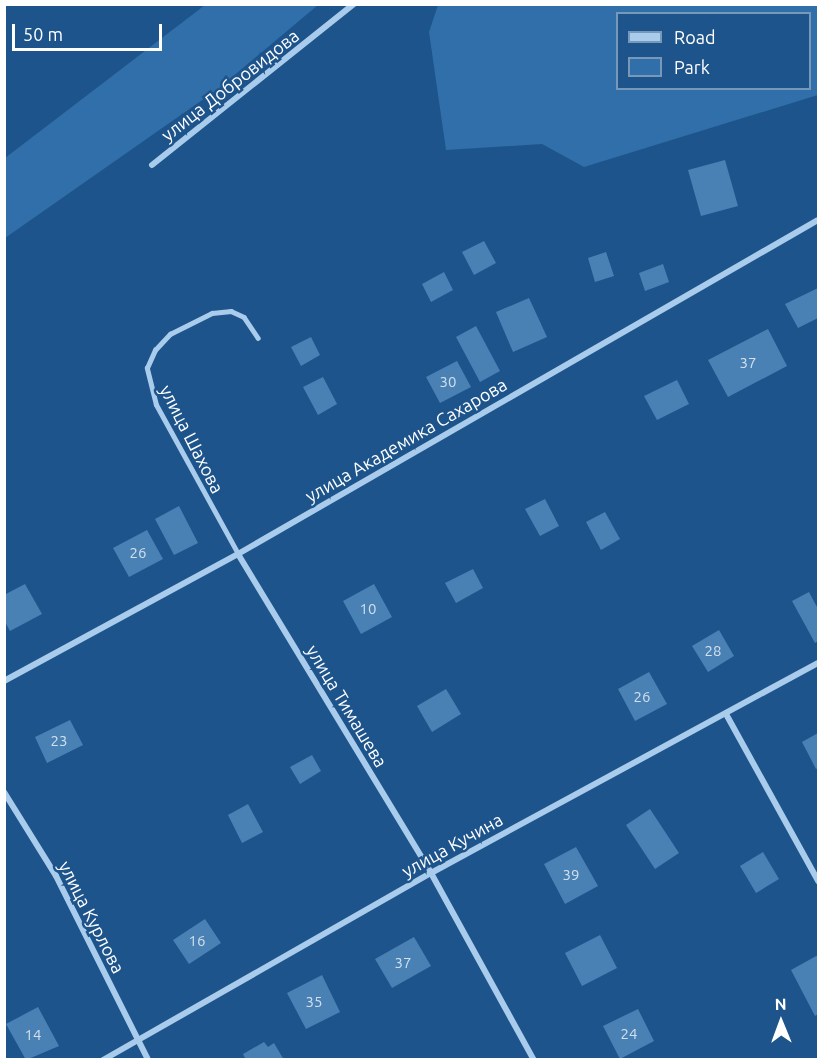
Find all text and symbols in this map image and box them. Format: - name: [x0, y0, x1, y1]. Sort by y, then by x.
- scale bar: [15, 12, 165, 50]
- legend: [616, 12, 811, 90]
- text: 50 m: [23, 24, 63, 44]
- street label: улица Добровидова: [157, 24, 303, 146]
- text: Road: [674, 27, 716, 47]
- text: Park: [674, 57, 710, 77]
- house number: 37: [740, 354, 756, 372]
- street label: улица Академика Сахарова: [301, 373, 511, 507]
- house number: 30: [440, 373, 456, 391]
- street label: улица Шахова: [155, 381, 229, 497]
- house number: 26: [130, 544, 146, 562]
- house number: 10: [360, 600, 376, 618]
- street label: улица Тимашева: [302, 641, 392, 771]
- house number: 28: [705, 642, 721, 660]
- house number: 26: [634, 688, 650, 706]
- house number: 23: [51, 732, 67, 750]
- street label: улица Кучина: [398, 808, 506, 882]
- street label: улица Курлова: [54, 857, 130, 977]
- house number: 39: [563, 866, 579, 884]
- house number: 16: [189, 932, 205, 950]
- house number: 37: [395, 954, 411, 972]
- north arrow: [751, 992, 811, 1052]
- house number: 35: [306, 993, 322, 1011]
- text: N: [775, 995, 787, 1013]
- house number: 24: [621, 1025, 637, 1043]
- house number: 14: [25, 1026, 41, 1044]

